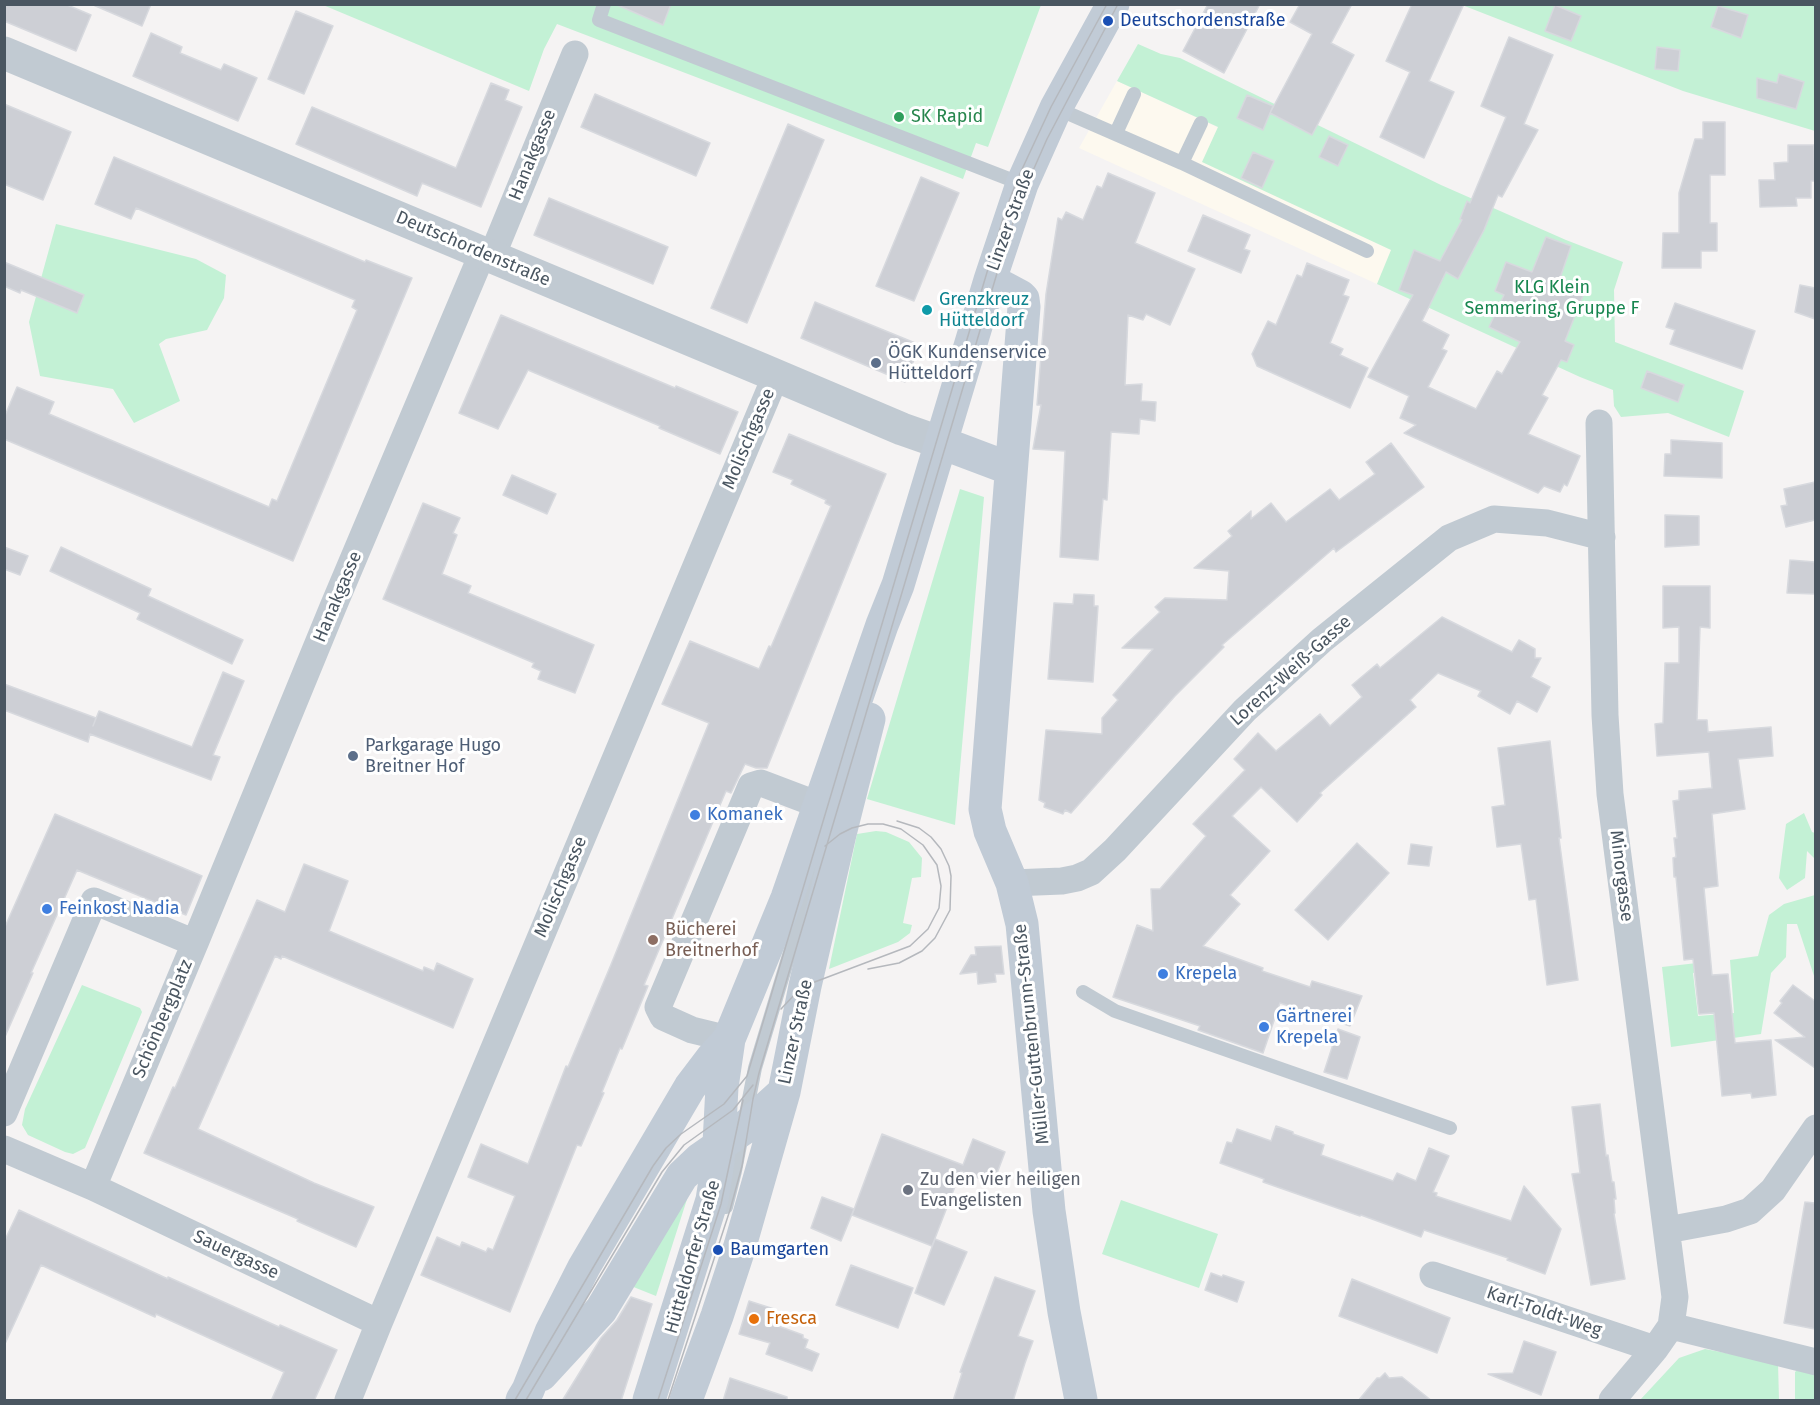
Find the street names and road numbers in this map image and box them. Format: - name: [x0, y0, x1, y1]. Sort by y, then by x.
- street label: Hanakgasse: [505, 106, 561, 204]
- street label: Linzer Straße: [983, 166, 1039, 274]
- street label: Deutschordenstraße: [393, 207, 553, 291]
- street label: Molischgasse: [718, 385, 780, 493]
- street label: Hanakgasse: [309, 548, 367, 646]
- street label: Lorenz-Weiß-Gasse: [1226, 611, 1356, 731]
- street label: Minorgasse: [1605, 829, 1637, 923]
- street label: Molischgasse: [530, 833, 592, 941]
- street label: Müller-Guttenbrunn-Straße: [1010, 923, 1054, 1145]
- street label: Schönbergplatz: [128, 957, 198, 1081]
- street label: Linzer Straße: [774, 978, 818, 1086]
- street label: Hütteldorfer Straße: [661, 1178, 725, 1336]
- street label: Sauergasse: [190, 1226, 282, 1284]
- street label: Karl-Toldt-Weg: [1484, 1282, 1604, 1342]

